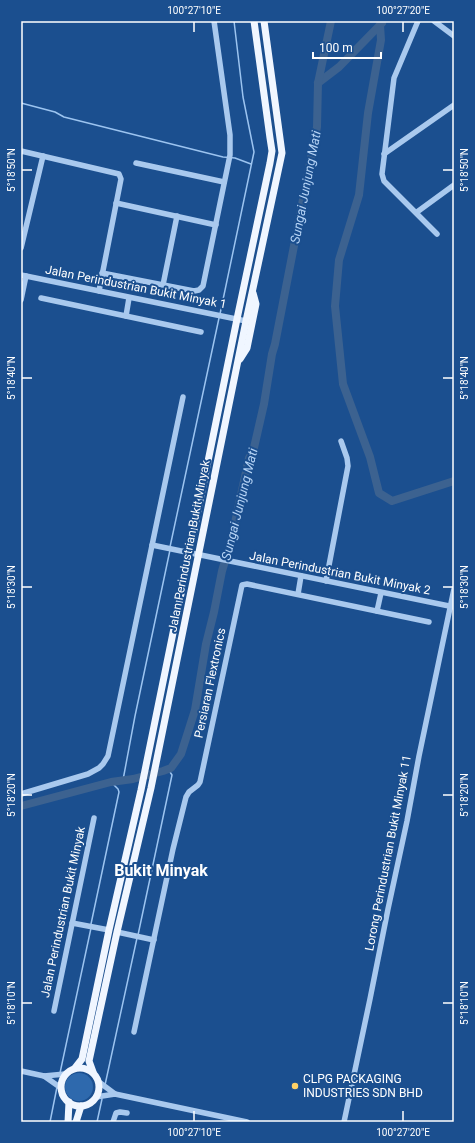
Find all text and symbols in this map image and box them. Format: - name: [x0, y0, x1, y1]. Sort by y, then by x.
- text: 100°27'10"E: [167, 5, 221, 16]
- text: 100°27'20"E: [376, 5, 430, 16]
- scale bar: [313, 34, 381, 60]
- text: 100 m: [319, 41, 353, 55]
- water label: Sungai Junjung Mati: [287, 128, 324, 245]
- text: 5°18'50"N: [6, 148, 17, 192]
- text: 5°18'50"N: [459, 148, 470, 192]
- street label: Jalan Perindustrian Bukit Minyak 1: [44, 263, 228, 311]
- text: 5°18'40"N: [6, 356, 17, 400]
- text: 5°18'40"N: [459, 356, 470, 400]
- water label: Sungai Junjung Mati: [218, 446, 261, 562]
- street label: Jalan Perindustrian Bukit Minyak: [165, 458, 213, 633]
- street label: Jalan Perindustrian Bukit Minyak 2: [248, 549, 432, 597]
- text: 5°18'30"N: [6, 565, 17, 609]
- text: 5°18'30"N: [459, 565, 470, 609]
- street label: Persiaran Flextronics: [191, 627, 229, 739]
- street label: Lorong Perindustrian Bukit Minyak 11: [362, 754, 414, 952]
- text: 5°18'20"N: [6, 773, 17, 817]
- text: 5°18'20"N: [459, 773, 470, 817]
- street label: Jalan Perindustrian Bukit Minyak: [38, 824, 88, 999]
- district label: Bukit Minyak: [114, 861, 208, 880]
- text: 5°18'10"N: [6, 981, 17, 1025]
- text: 5°18'10"N: [459, 981, 470, 1025]
- place label: CLPG PACKAGING INDUSTRIES SDN BHD: [303, 1072, 423, 1100]
- marker: CLPG PACKAGING INDUSTRIES SDN BHD: [290, 1081, 300, 1091]
- text: 100°27'10"E: [167, 1127, 221, 1138]
- text: 100°27'20"E: [376, 1127, 430, 1138]

